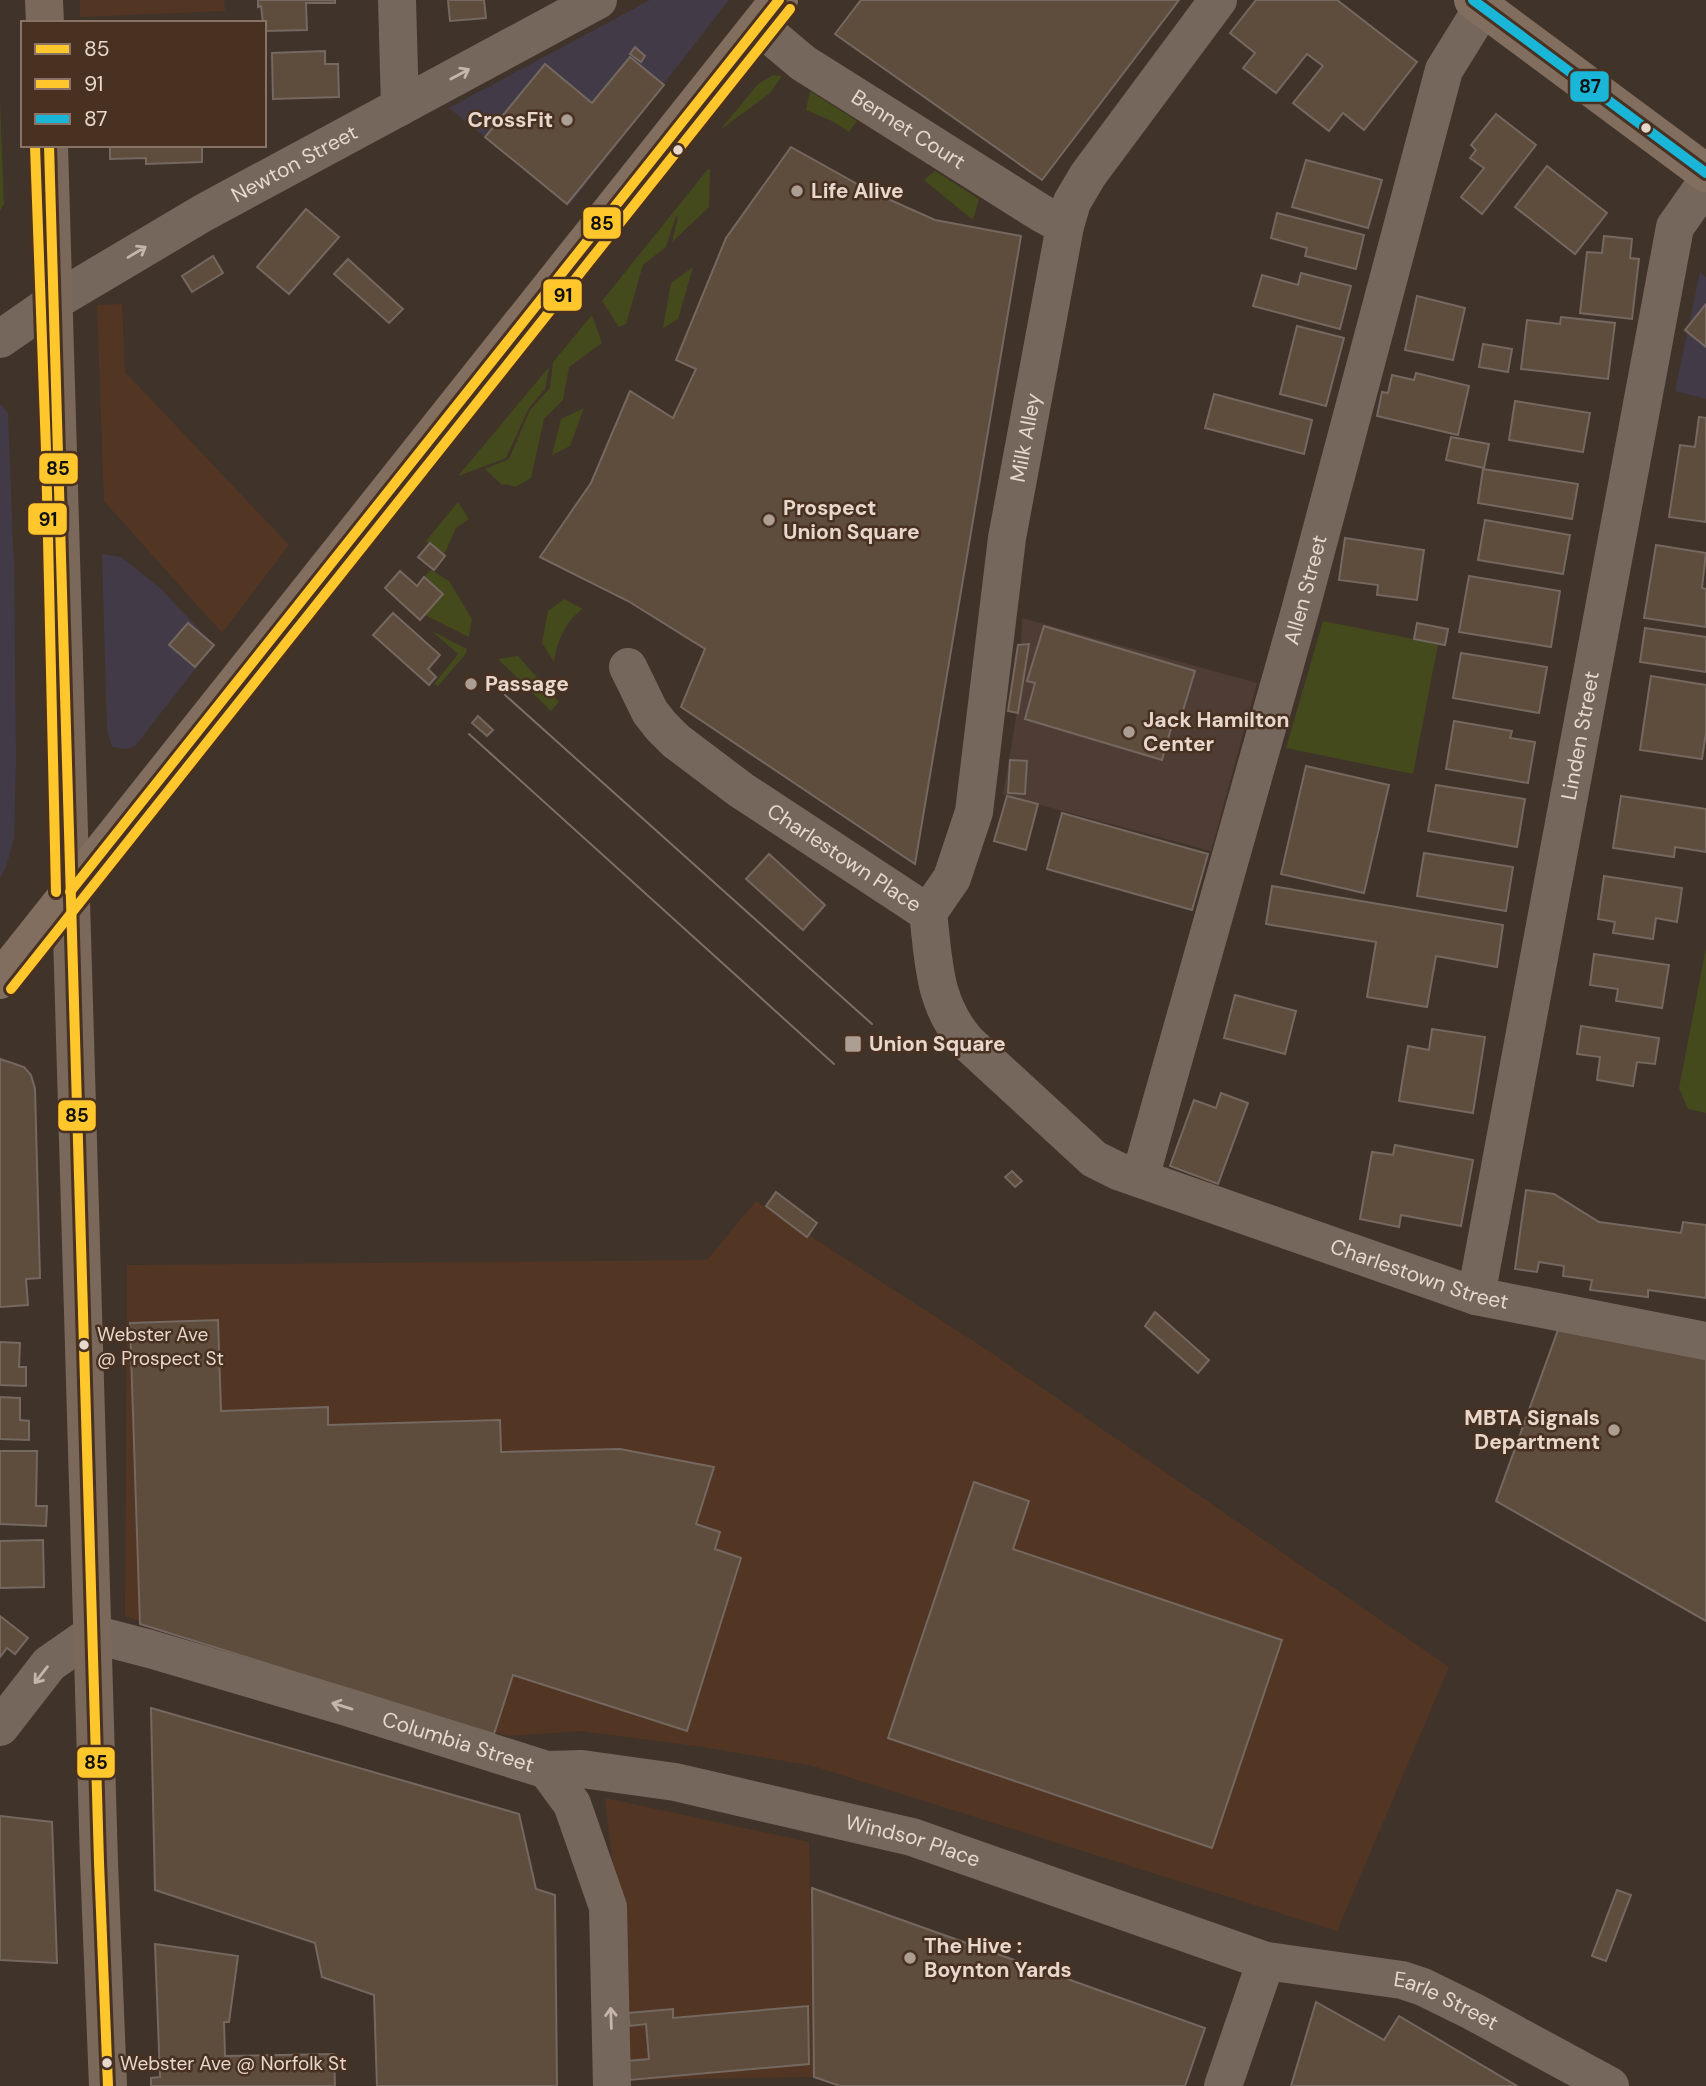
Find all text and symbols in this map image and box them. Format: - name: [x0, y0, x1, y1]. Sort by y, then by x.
- legend: [21, 21, 266, 147]
- text: 85: [84, 35, 110, 63]
- one-way arrow: [450, 67, 470, 81]
- text: 91: [84, 70, 103, 98]
- line badge: 87: [1569, 70, 1610, 103]
- text: 87: [1579, 74, 1601, 99]
- street label: Bennet Court: [846, 83, 971, 176]
- text: 87: [84, 105, 107, 133]
- place label: CrossFit: [467, 106, 553, 134]
- marker: CrossFit: [559, 112, 575, 128]
- street label: Newton Street: [226, 118, 362, 209]
- unlabelled marker: [1639, 121, 1653, 135]
- unlabelled marker: [671, 143, 685, 157]
- place label: Life Alive: [811, 177, 904, 205]
- marker: Life Alive: [789, 183, 805, 199]
- line badge: 85: [582, 206, 622, 240]
- text: 85: [590, 211, 614, 236]
- one-way arrow: [127, 245, 147, 259]
- line badge: 91: [542, 278, 583, 312]
- text: 91: [554, 283, 572, 308]
- street label: Milk Alley: [1004, 391, 1048, 485]
- line badge: 85: [38, 452, 79, 485]
- text: 85: [46, 456, 70, 481]
- place label: Prospect Union Square: [783, 494, 920, 546]
- line badge: 91: [27, 502, 68, 536]
- text: 91: [39, 507, 57, 532]
- marker: Prospect Union Square: [761, 512, 777, 528]
- street label: Allen Street: [1277, 532, 1334, 648]
- street label: Linden Street: [1555, 669, 1606, 802]
- place label: Passage: [485, 670, 569, 698]
- marker: Passage: [463, 676, 479, 692]
- place label: Jack Hamilton Center: [1143, 706, 1290, 758]
- marker: Jack Hamilton Center: [1121, 724, 1137, 740]
- street label: Charlestown Place: [762, 797, 927, 919]
- place label: Union Square: [869, 1030, 1006, 1058]
- marker: Union Square: [843, 1034, 863, 1054]
- line badge: 85: [57, 1099, 97, 1132]
- text: 85: [65, 1103, 89, 1128]
- street label: Charlestown Street: [1326, 1232, 1511, 1316]
- place label: Webster Ave @ Prospect St: [97, 1322, 224, 1371]
- marker: Webster Ave @ Prospect St: [77, 1338, 91, 1352]
- place label: MBTA Signals Department: [1464, 1404, 1600, 1456]
- marker: MBTA Signals Department: [1606, 1422, 1622, 1438]
- one-way arrow: [33, 1665, 48, 1683]
- one-way arrow: [331, 1698, 353, 1711]
- street label: Columbia Street: [379, 1705, 538, 1779]
- line badge: 85: [76, 1746, 116, 1779]
- text: 85: [84, 1750, 108, 1775]
- street label: Windsor Place: [843, 1808, 984, 1874]
- place label: The Hive : Boynton Yards: [924, 1932, 1072, 1984]
- marker: The Hive : Boynton Yards: [902, 1950, 918, 1966]
- street label: Earle Street: [1392, 1965, 1503, 2037]
- one-way arrow: [604, 2007, 617, 2030]
- place label: Webster Ave @ Norfolk St: [120, 2051, 347, 2076]
- marker: Webster Ave @ Norfolk St: [100, 2056, 114, 2070]

